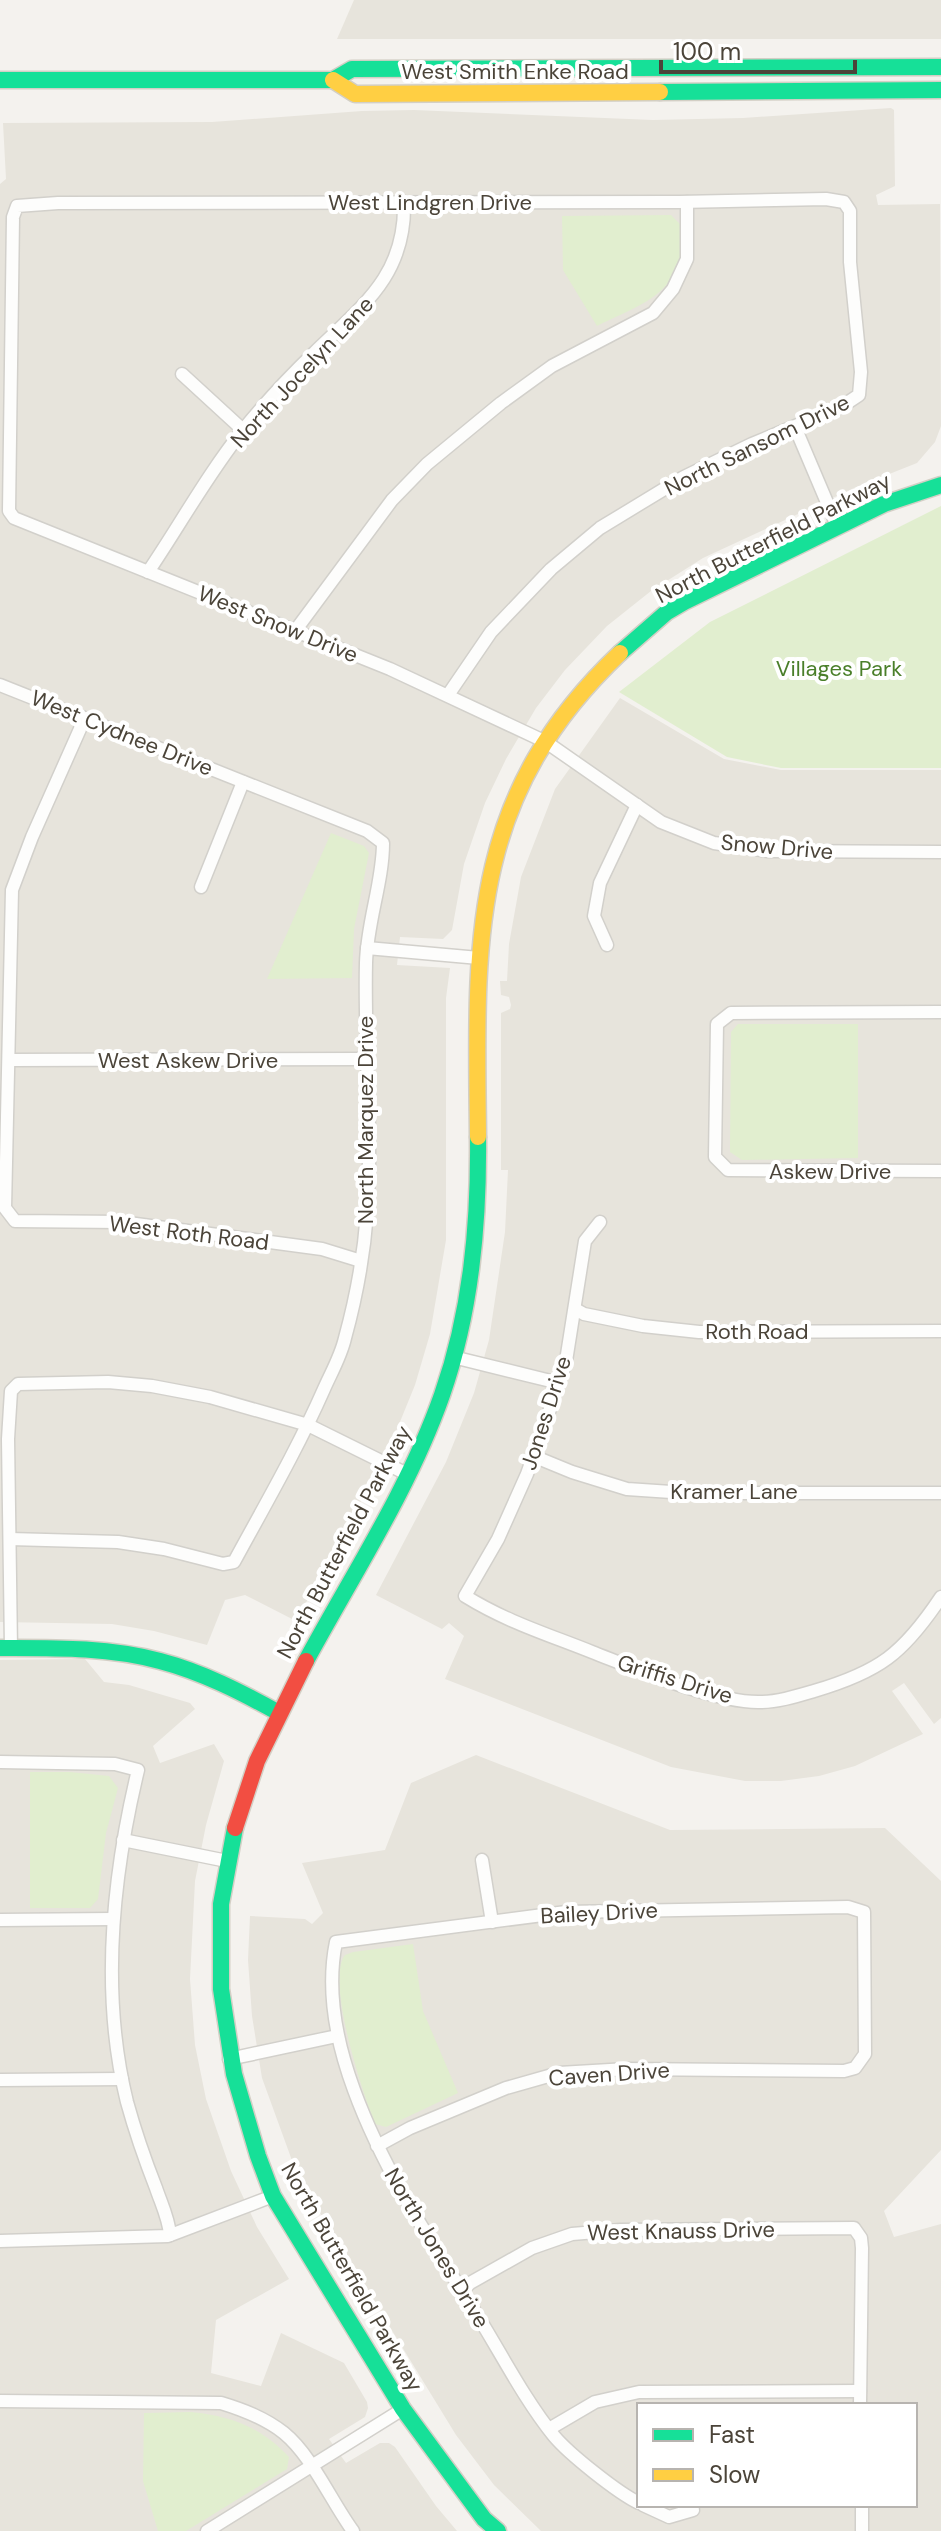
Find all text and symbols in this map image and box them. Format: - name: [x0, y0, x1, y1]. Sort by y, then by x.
- scale bar: [661, 24, 855, 74]
- text: 100 m: [673, 36, 741, 67]
- street label: West Smith Enke Road: [401, 57, 629, 86]
- street label: West Lindgren Drive: [328, 188, 532, 217]
- street label: North Jocelyn Lane: [224, 290, 380, 454]
- street label: North Sansom Drive: [660, 388, 854, 502]
- street label: North Butterfield Parkway: [651, 466, 895, 610]
- street label: West Snow Drive: [194, 579, 362, 669]
- park label: Villages Park: [776, 654, 902, 683]
- street label: West Cydnee Drive: [27, 683, 217, 783]
- street label: Snow Drive: [720, 828, 834, 866]
- street label: North Marquez Drive: [351, 1016, 380, 1224]
- street label: West Askew Drive: [98, 1046, 278, 1075]
- street label: Askew Drive: [769, 1157, 891, 1186]
- street label: West Roth Road: [107, 1209, 271, 1257]
- street label: Roth Road: [705, 1317, 809, 1346]
- street label: Jones Drive: [514, 1352, 578, 1474]
- street label: North Butterfield Parkway: [270, 1420, 418, 1664]
- street label: Kramer Lane: [670, 1477, 798, 1506]
- street label: Griffis Drive: [614, 1648, 736, 1710]
- street label: Bailey Drive: [539, 1895, 659, 1931]
- street label: Caven Drive: [547, 2055, 671, 2093]
- street label: North Butterfield Parkway: [274, 2157, 430, 2397]
- street label: North Jones Drive: [378, 2163, 496, 2333]
- street label: West Knauss Drive: [587, 2215, 775, 2247]
- legend: [637, 2403, 917, 2507]
- text: Fast: [709, 2419, 755, 2450]
- text: Slow: [709, 2459, 760, 2490]

